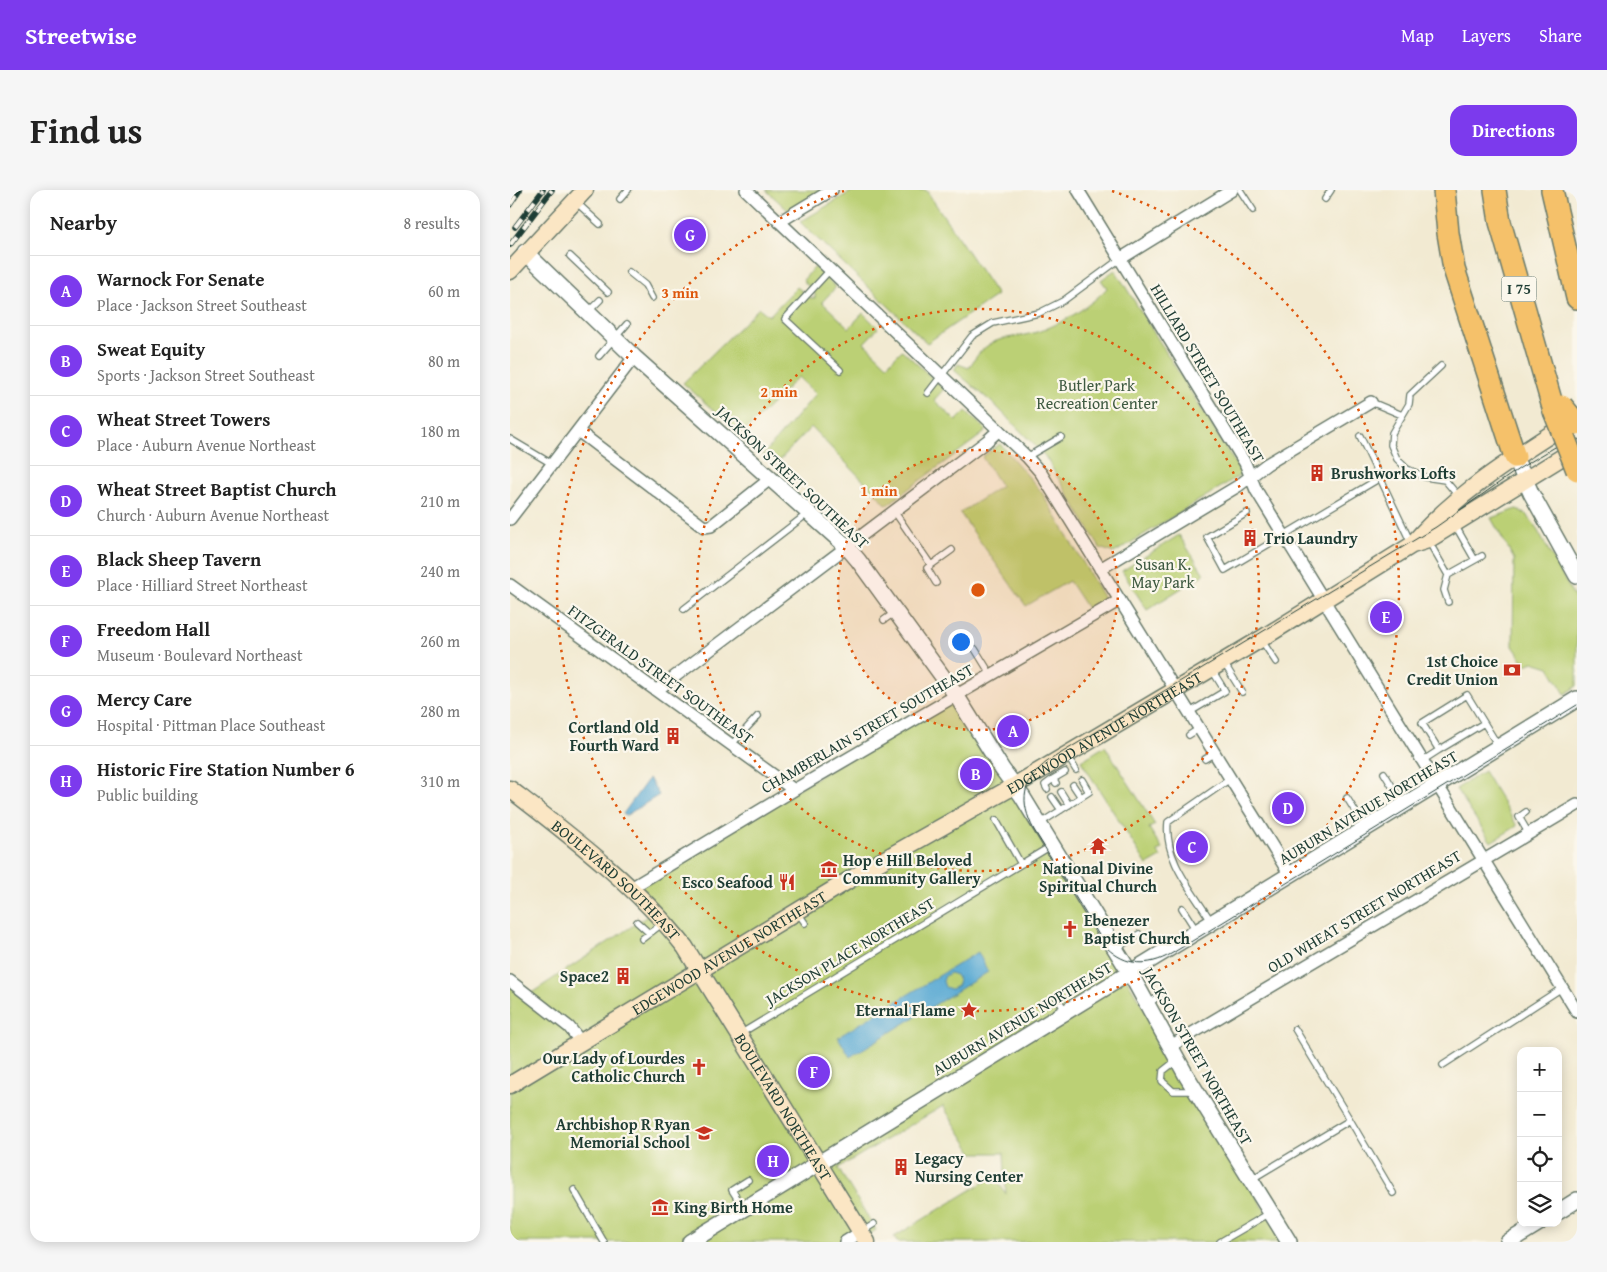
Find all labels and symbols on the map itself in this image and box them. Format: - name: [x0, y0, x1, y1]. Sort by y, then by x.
- pin: G: [674, 216, 706, 254]
- road number: I 75: [1502, 276, 1536, 302]
- street label: HILLIARD STREET SOUTHEAST: [1145, 279, 1271, 467]
- text: 3 min: [661, 282, 699, 303]
- park label: Butler Park Recreation Center: [1037, 373, 1158, 415]
- text: 2 min: [760, 381, 798, 402]
- street label: JACKSON STREET SOUTHEAST: [710, 398, 875, 554]
- place label: Brushworks Lofts: [1331, 461, 1456, 485]
- building icon: Brushworks Lofts: [1307, 463, 1327, 483]
- text: 1 min: [860, 480, 898, 501]
- place label: Trio Laundry: [1264, 526, 1358, 550]
- building icon: Trio Laundry: [1240, 528, 1260, 548]
- park label: Susan K. May Park: [1131, 552, 1195, 594]
- centre of rings: [969, 581, 987, 599]
- street label: FITZGERALD STREET SOUTHEAST: [563, 598, 759, 750]
- pin: E: [1370, 598, 1402, 636]
- your location: [948, 629, 974, 655]
- place label: 1st Choice Credit Union: [1407, 649, 1499, 691]
- street label: CHAMBERLAIN STREET SOUTHEAST: [757, 659, 977, 797]
- bank icon: 1st Choice Credit Union: [1502, 660, 1522, 680]
- street label: EDGEWOOD AVENUE NORTHEAST: [1003, 666, 1205, 798]
- pin: A: [997, 712, 1029, 750]
- place label: Cortland Old Fourth Ward: [569, 715, 660, 757]
- building icon: Cortland Old Fourth Ward: [663, 726, 683, 746]
- street label: AUBURN AVENUE NORTHEAST: [1274, 744, 1462, 870]
- pin: B: [960, 755, 992, 793]
- pin: D: [1272, 789, 1304, 827]
- street label: BOULEVARD SOUTHEAST: [547, 814, 687, 945]
- pin: C: [1176, 828, 1208, 866]
- temple icon: National Divine Spiritual Church: [1088, 836, 1108, 856]
- street label: OLD WHEAT STREET NORTHEAST: [1263, 843, 1466, 979]
- place label: Hop e Hill Beloved Community Gallery: [843, 848, 981, 890]
- place label: National Divine Spiritual Church: [1039, 856, 1158, 898]
- museum icon: Hop e Hill Beloved Community Gallery: [819, 859, 839, 879]
- place label: Esco Seafood: [682, 870, 774, 894]
- restaurant icon: Esco Seafood: [777, 872, 797, 892]
- street label: EDGEWOOD AVENUE NORTHEAST: [627, 884, 831, 1021]
- street label: JACKSON PLACE NORTHEAST: [759, 891, 939, 1012]
- place label: Ebenezer Baptist Church: [1084, 908, 1191, 950]
- church icon: Ebenezer Baptist Church: [1060, 919, 1080, 939]
- street label: AUBURN AVENUE NORTHEAST: [928, 955, 1116, 1081]
- street label: JACKSON STREET NORTHEAST: [1136, 961, 1259, 1150]
- place label: Space2: [560, 964, 609, 988]
- building icon: Space2: [613, 966, 633, 986]
- place label: Eternal Flame: [856, 998, 955, 1022]
- place icon: Eternal Flame: [959, 1000, 979, 1020]
- street label: BOULEVARD NORTHEAST: [731, 1028, 837, 1182]
- place label: Our Lady of Lourdes Catholic Church: [543, 1046, 686, 1088]
- pin: F: [798, 1053, 830, 1091]
- church icon: Our Lady of Lourdes Catholic Church: [689, 1057, 709, 1077]
- place label: Archbishop R Ryan Memorial School: [556, 1112, 691, 1154]
- school or university icon: Archbishop R Ryan Memorial School: [694, 1123, 714, 1143]
- pin: H: [757, 1142, 789, 1180]
- place label: Legacy Nursing Center: [915, 1146, 1024, 1188]
- building icon: Legacy Nursing Center: [891, 1157, 911, 1177]
- place label: King Birth Home: [674, 1195, 793, 1219]
- museum icon: King Birth Home: [650, 1197, 670, 1217]

